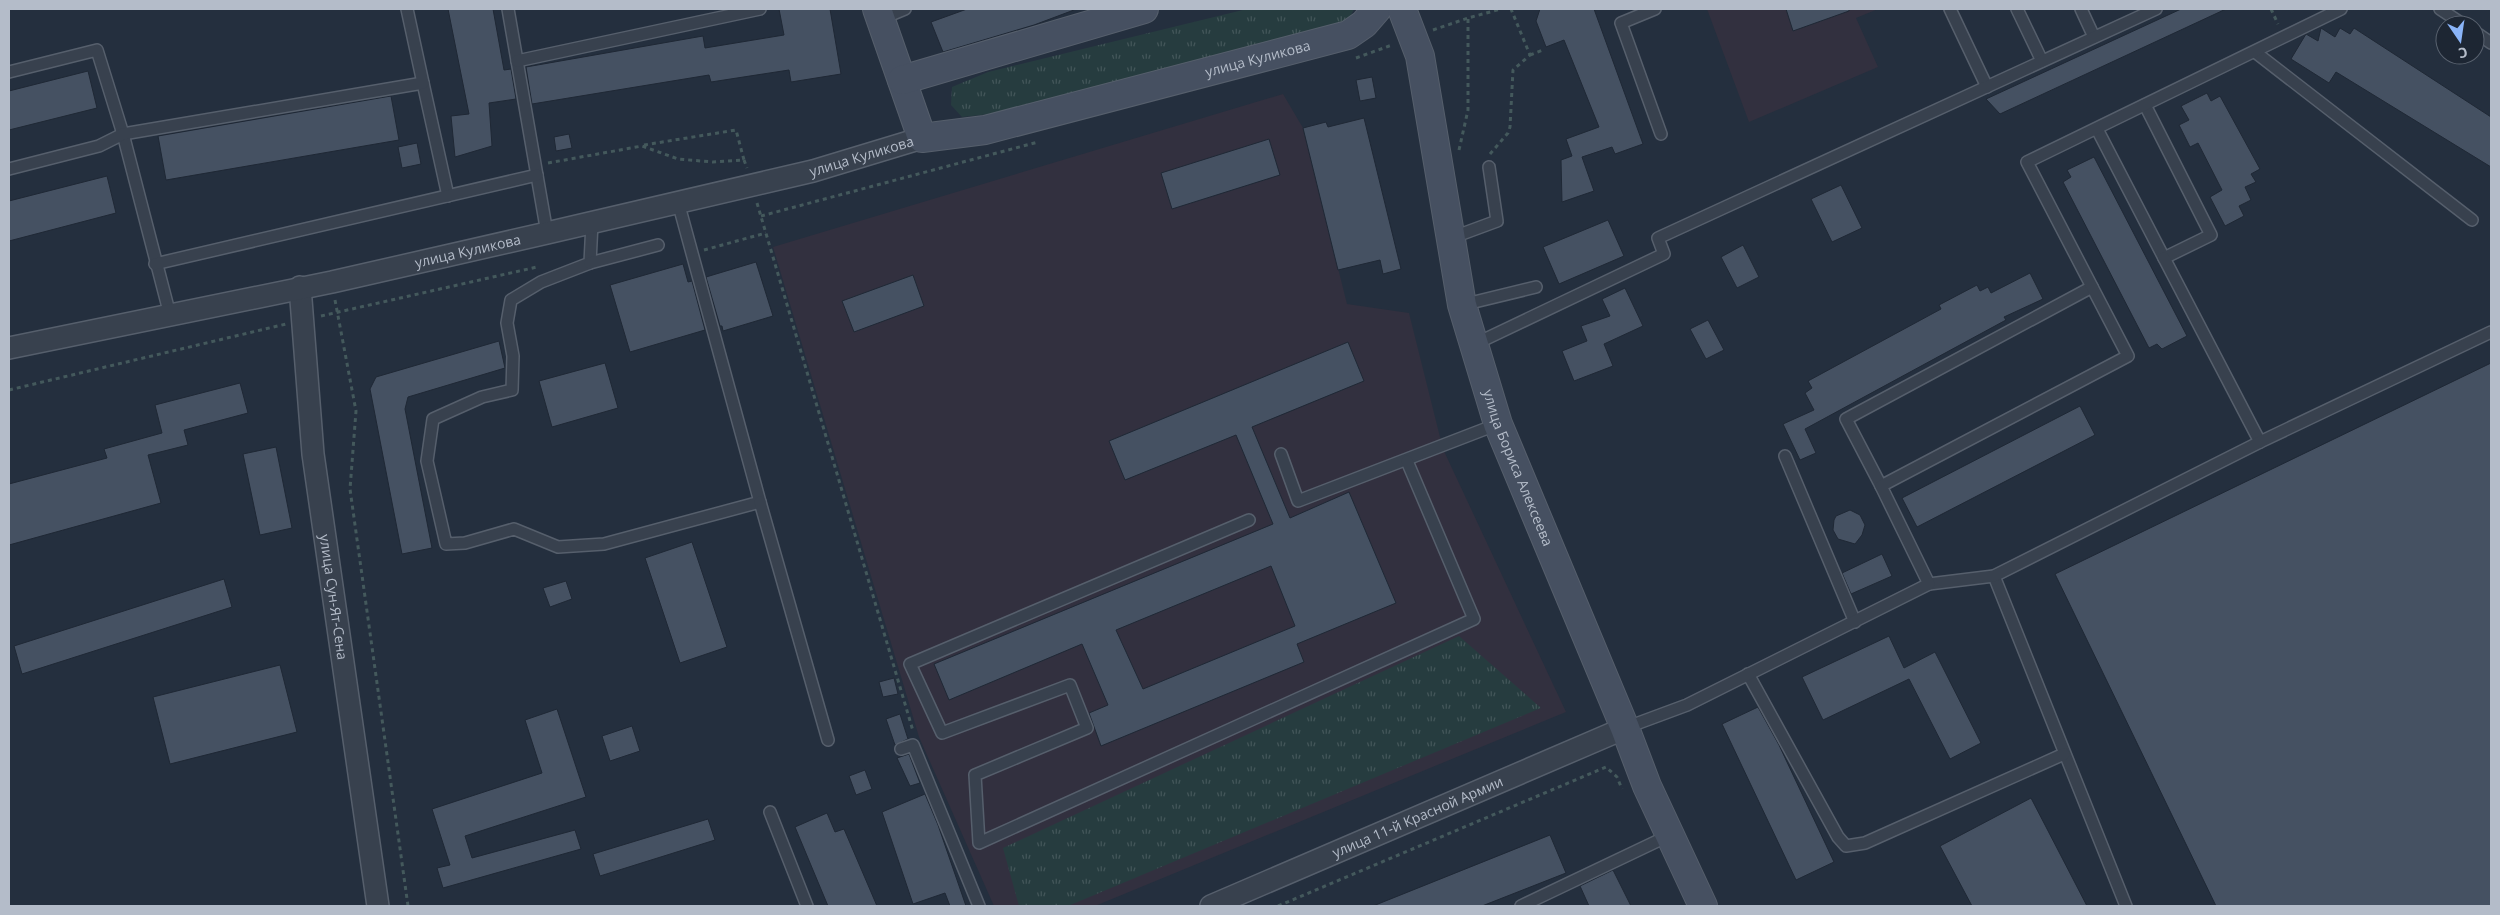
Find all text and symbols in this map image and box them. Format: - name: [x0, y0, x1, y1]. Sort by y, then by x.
- north arrow: [2435, 15, 2485, 65]
- street label: улица Куликова: [1203, 35, 1312, 81]
- text: С: [2456, 43, 2470, 63]
- street label: улица Куликова: [807, 131, 916, 181]
- street label: улица Куликова: [413, 229, 523, 272]
- street label: улица Бориса Алексеева: [1479, 387, 1558, 549]
- street label: улица Сун-Ят-Сена: [316, 533, 352, 661]
- street label: улица 11-й Красной Армии: [1329, 772, 1506, 862]

